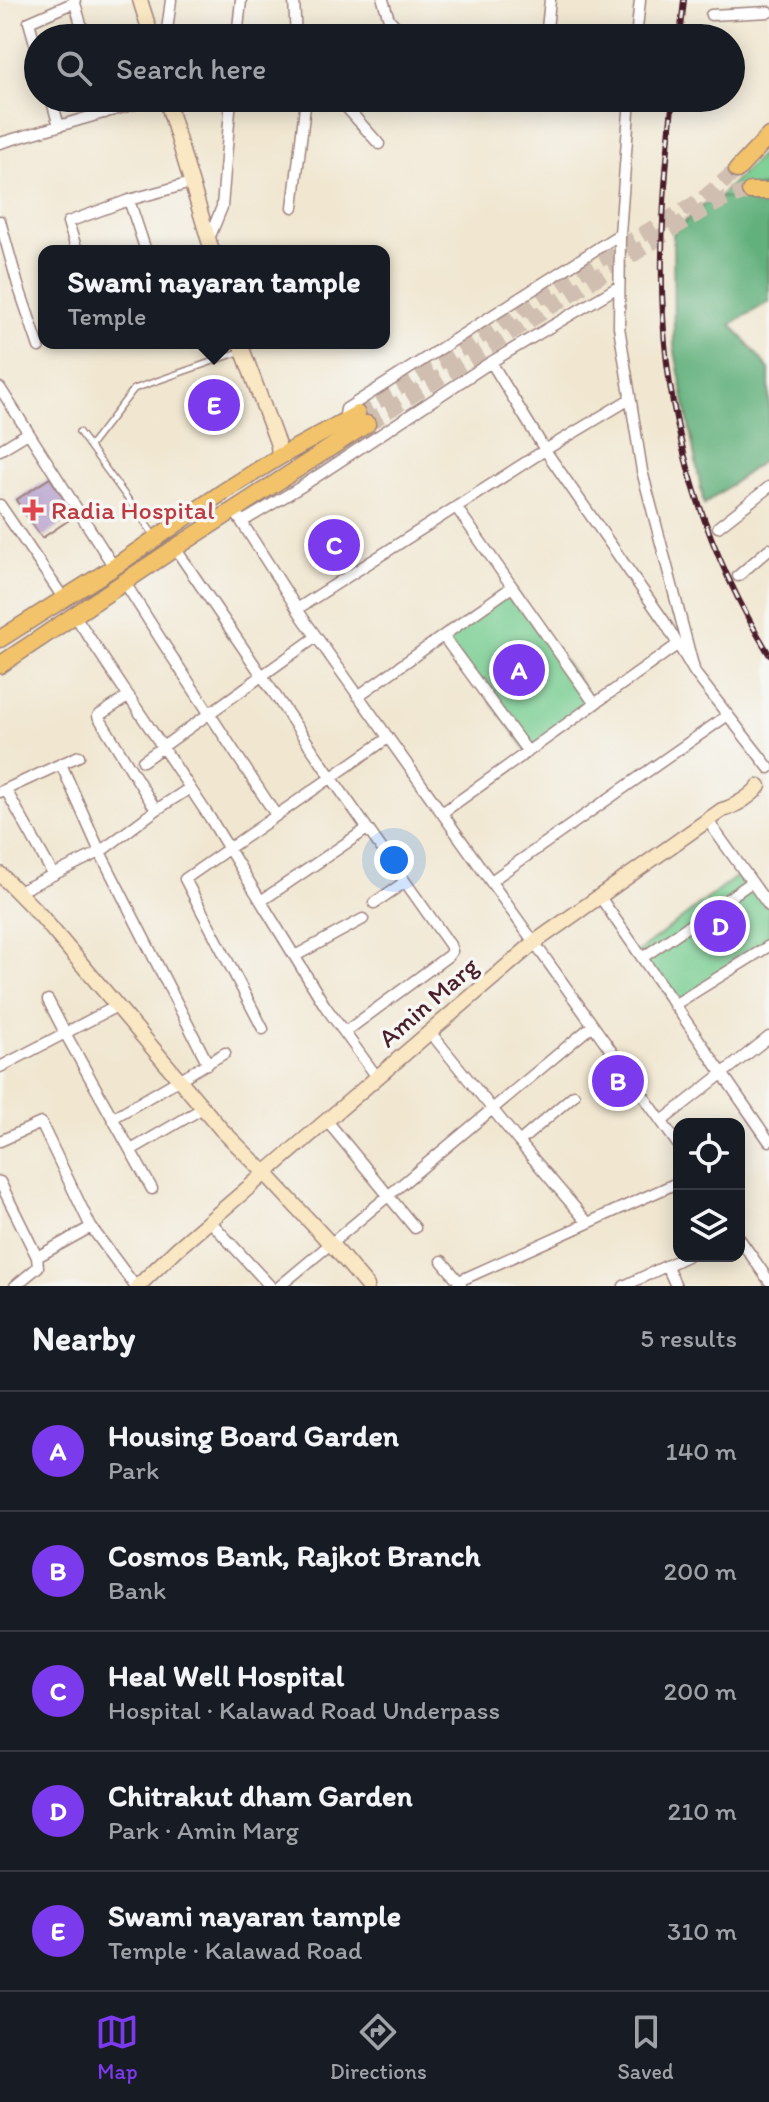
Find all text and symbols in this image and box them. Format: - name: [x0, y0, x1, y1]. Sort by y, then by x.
- search box: [24, 24, 745, 112]
- icon: search: [52, 46, 96, 90]
- text: Search here: [116, 50, 266, 87]
- popup: [38, 245, 390, 349]
- text: Swami nayaran tample: [68, 263, 360, 300]
- text: Temple: [68, 300, 146, 332]
- pin: E: [188, 375, 240, 435]
- place label: Radia Hospital: [51, 494, 215, 526]
- marker: Radia Hospital: [22, 499, 44, 521]
- pin: C: [308, 515, 360, 575]
- pin: A: [493, 640, 545, 700]
- your location: [374, 840, 414, 880]
- pin: D: [694, 896, 746, 956]
- street label: Amin Marg: [372, 950, 485, 1054]
- pin: B: [592, 1051, 644, 1111]
- map controls: [673, 1118, 745, 1262]
- button: locate: [673, 1118, 745, 1190]
- button: layers: [673, 1190, 745, 1262]
- text: Nearby: [32, 1318, 135, 1359]
- text: 5 results: [640, 1322, 737, 1354]
- text: Housing Board Garden: [108, 1417, 399, 1454]
- text: A: [50, 1435, 66, 1467]
- text: 140 m: [666, 1435, 737, 1467]
- text: Park: [108, 1454, 159, 1486]
- text: Cosmos Bank, Rajkot Branch: [108, 1537, 480, 1574]
- text: B: [50, 1555, 66, 1587]
- text: 200 m: [664, 1555, 737, 1587]
- text: Bank: [108, 1574, 166, 1606]
- text: Heal Well Hospital: [108, 1657, 344, 1694]
- text: C: [50, 1675, 66, 1707]
- text: 200 m: [664, 1675, 737, 1707]
- text: Hospital · Kalawad Road Underpass: [108, 1694, 500, 1726]
- text: Chitrakut dham Garden: [108, 1777, 413, 1814]
- text: D: [49, 1795, 67, 1827]
- text: 210 m: [668, 1795, 737, 1827]
- text: Park · Amin Marg: [108, 1814, 299, 1846]
- text: Swami nayaran tample: [108, 1897, 401, 1934]
- text: E: [51, 1915, 65, 1947]
- text: 310 m: [667, 1915, 737, 1947]
- text: Temple · Kalawad Road: [108, 1934, 362, 1966]
- tab: Map: [95, 2010, 139, 2085]
- tab: Directions: [330, 2010, 427, 2085]
- tab: Saved: [617, 2010, 674, 2085]

